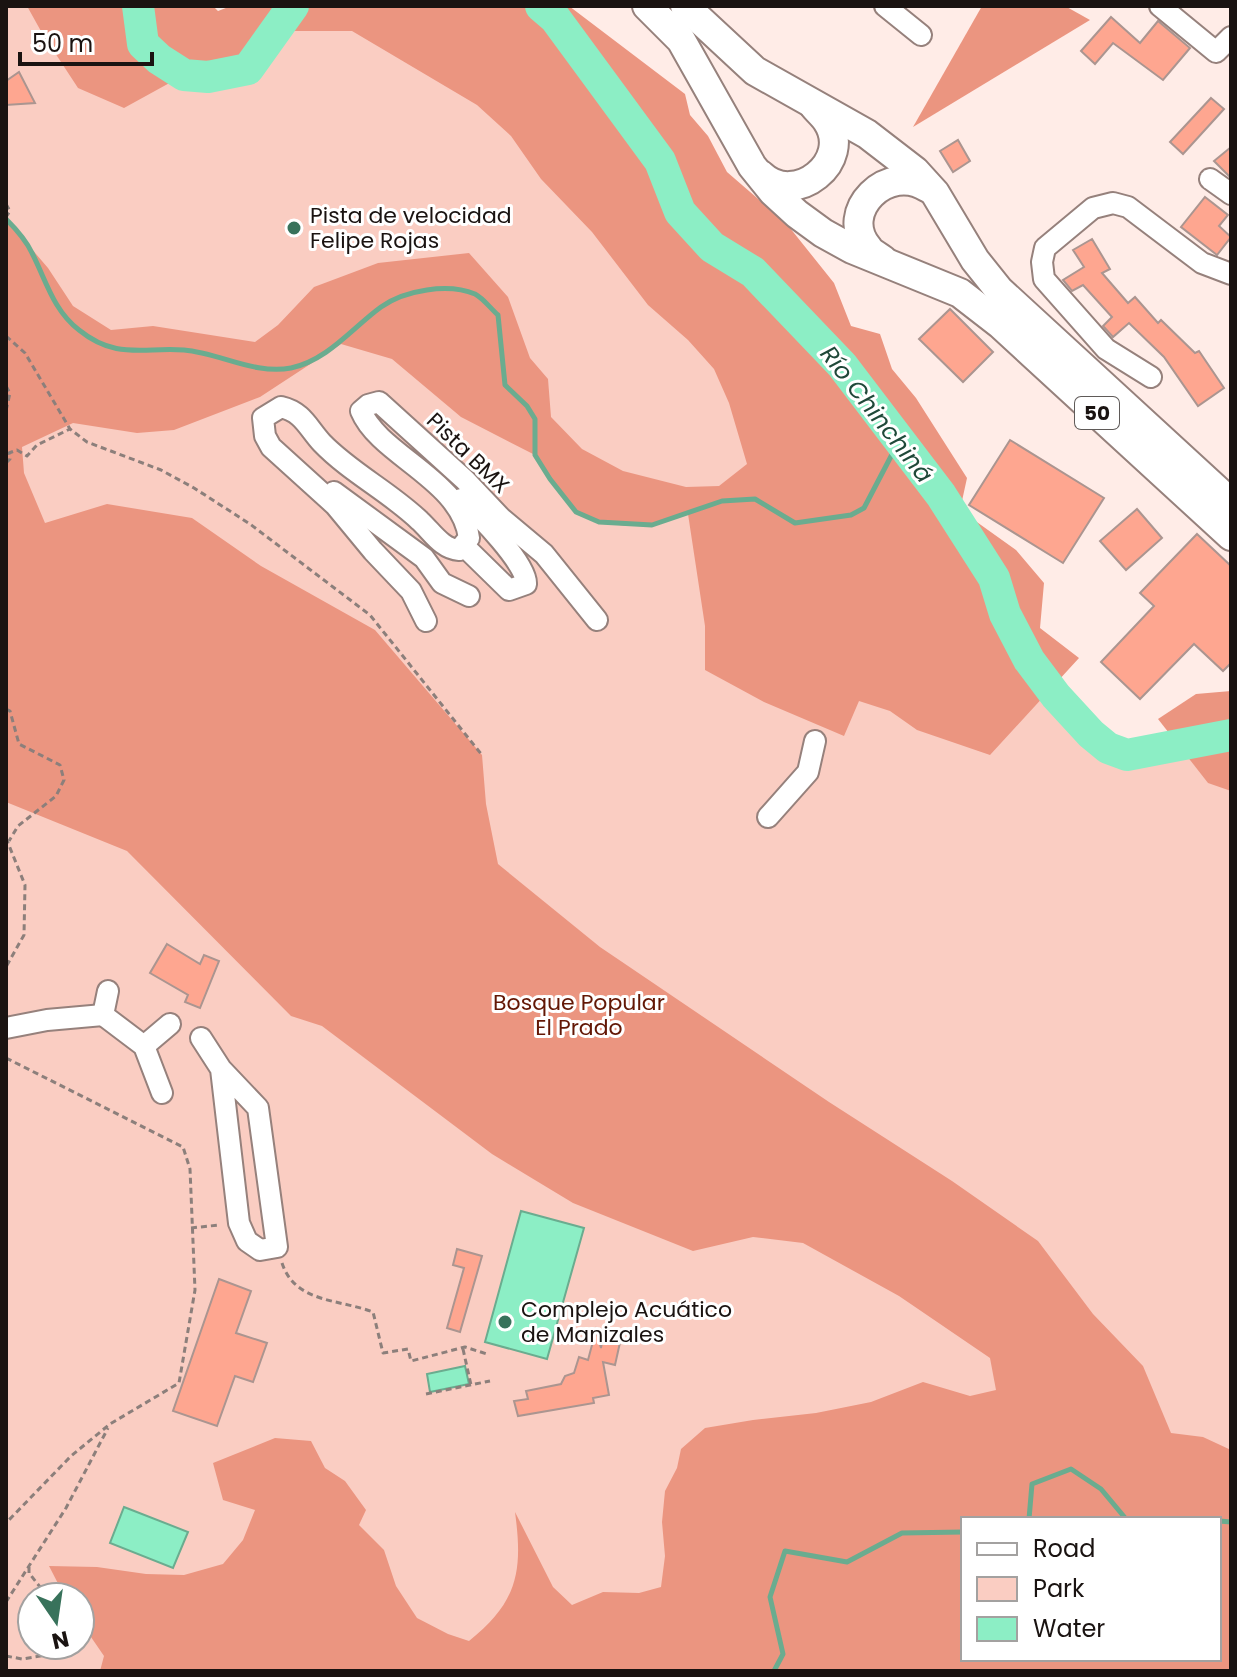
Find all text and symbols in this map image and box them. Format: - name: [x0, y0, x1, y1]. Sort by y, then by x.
- scale bar: [20, 16, 152, 66]
- text: 50 m: [32, 27, 93, 60]
- place label: Pista de velocidad Felipe Rojas: [310, 200, 512, 256]
- marker: Pista de velocidad Felipe Rojas: [285, 219, 303, 237]
- water label: Río Chinchiná: [813, 339, 941, 489]
- road number: 50: [1075, 397, 1119, 429]
- street label: Pista BMX: [420, 406, 516, 500]
- park label: Bosque Popular El Prado: [493, 987, 665, 1043]
- place label: Complejo Acuático de Manizales: [521, 1294, 732, 1350]
- marker: Complejo Acuático de Manizales: [496, 1313, 514, 1331]
- legend: [961, 1517, 1221, 1661]
- text: Road: [1033, 1532, 1095, 1565]
- text: Park: [1033, 1572, 1085, 1605]
- north arrow: [16, 1581, 96, 1661]
- text: Water: [1033, 1612, 1105, 1645]
- text: N: [49, 1623, 72, 1657]

